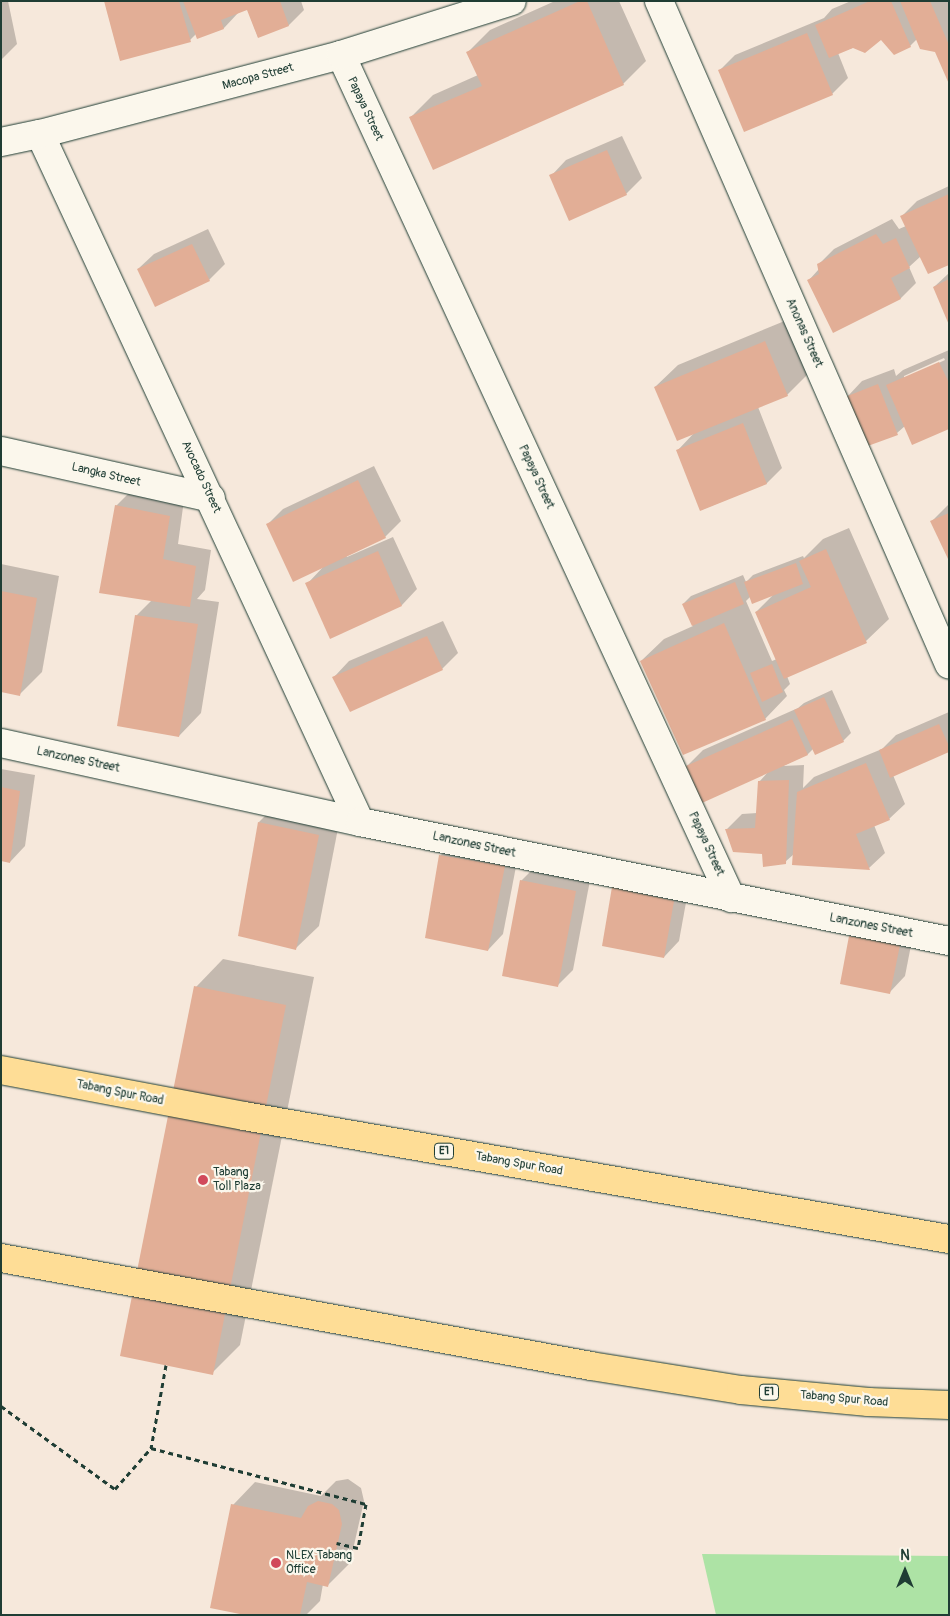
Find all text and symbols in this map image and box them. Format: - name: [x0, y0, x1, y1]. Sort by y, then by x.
- street label: Macopa Street: [221, 61, 295, 93]
- street label: Papaya Street: [344, 75, 386, 143]
- street label: Anonas Street: [782, 296, 826, 370]
- street label: Avocado Street: [178, 439, 224, 515]
- street label: Papaya Street: [515, 443, 557, 511]
- street label: Langka Street: [70, 460, 142, 490]
- street label: Lanzones Street: [35, 744, 121, 776]
- street label: Papaya Street: [685, 810, 727, 878]
- street label: Lanzones Street: [431, 829, 517, 861]
- street label: Lanzones Street: [828, 911, 914, 941]
- street label: Tabang Spur Road: [75, 1077, 165, 1109]
- road number: E1: [433, 1142, 455, 1160]
- street label: Tabang Spur Road: [474, 1149, 564, 1179]
- place label: Tabang Toll Plaza: [213, 1166, 261, 1194]
- marker: Tabang Toll Plaza: [197, 1174, 209, 1186]
- road number: E1: [758, 1384, 780, 1400]
- street label: Tabang Spur Road: [799, 1388, 889, 1410]
- north arrow: [880, 1546, 930, 1596]
- text: N: [900, 1547, 910, 1564]
- place label: NLEX Tabang Office: [286, 1549, 352, 1577]
- marker: NLEX Tabang Office: [270, 1557, 282, 1569]

